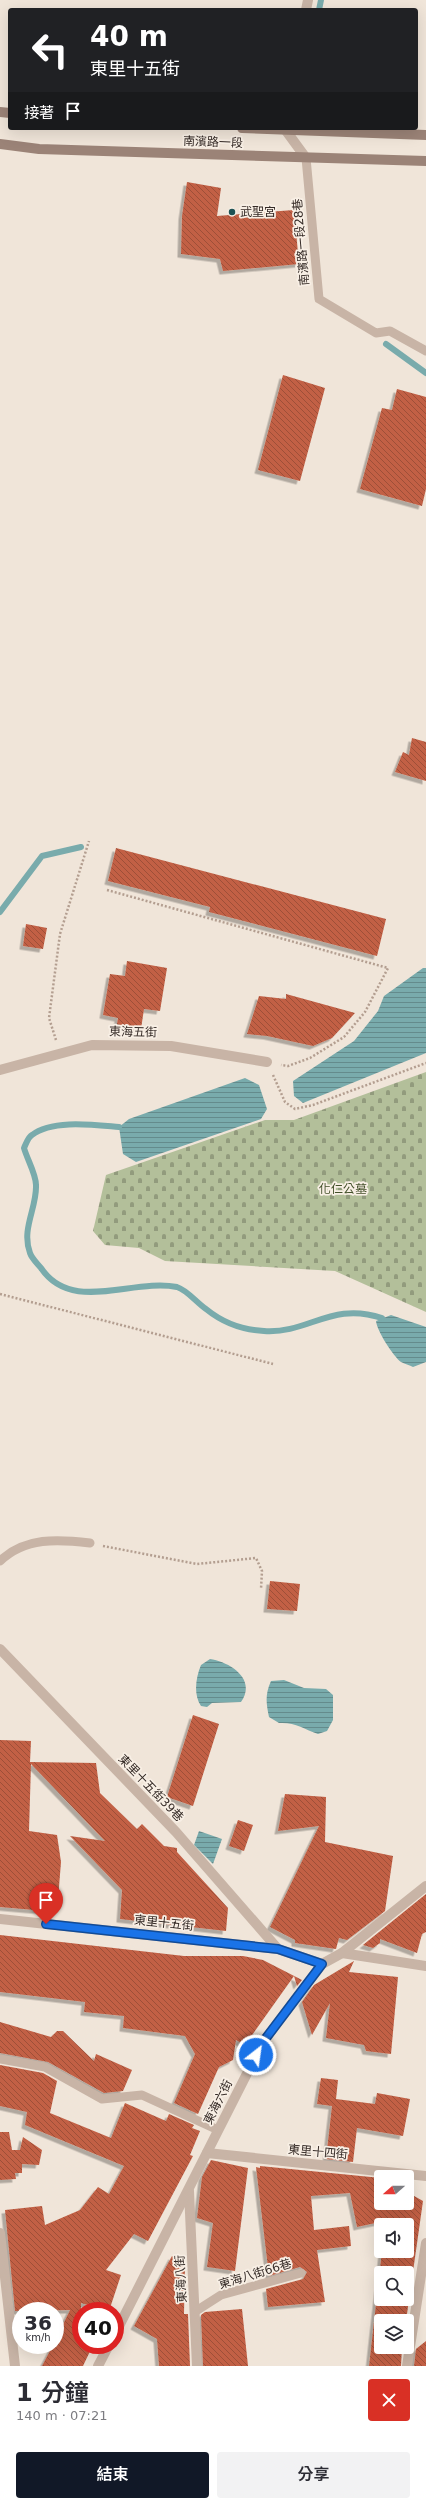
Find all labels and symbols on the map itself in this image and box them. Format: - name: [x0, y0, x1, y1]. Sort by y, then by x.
- street label: 南濱路一段: [183, 134, 243, 150]
- street label: 南濱路一段28巷: [290, 198, 312, 286]
- place label: 武聖宮: [240, 205, 276, 219]
- marker: 武聖宮: [227, 207, 237, 217]
- street label: 東海五街: [109, 1025, 157, 1039]
- park label: 化仁公墓: [319, 1182, 367, 1196]
- street label: 東里十五街39巷: [116, 1752, 186, 1824]
- pin: [29, 1883, 63, 1924]
- street label: 東里十五街: [133, 1913, 195, 1933]
- position arrow: [235, 2034, 277, 2076]
- street label: 東海六街: [201, 2077, 235, 2127]
- street label: 東里十四街: [287, 2142, 349, 2162]
- north arrow: [374, 2170, 414, 2210]
- street label: 東海八街: [173, 2255, 189, 2303]
- street label: 東海八街66巷: [217, 2256, 293, 2292]
- speed limit sign: 40: [72, 2302, 124, 2354]

